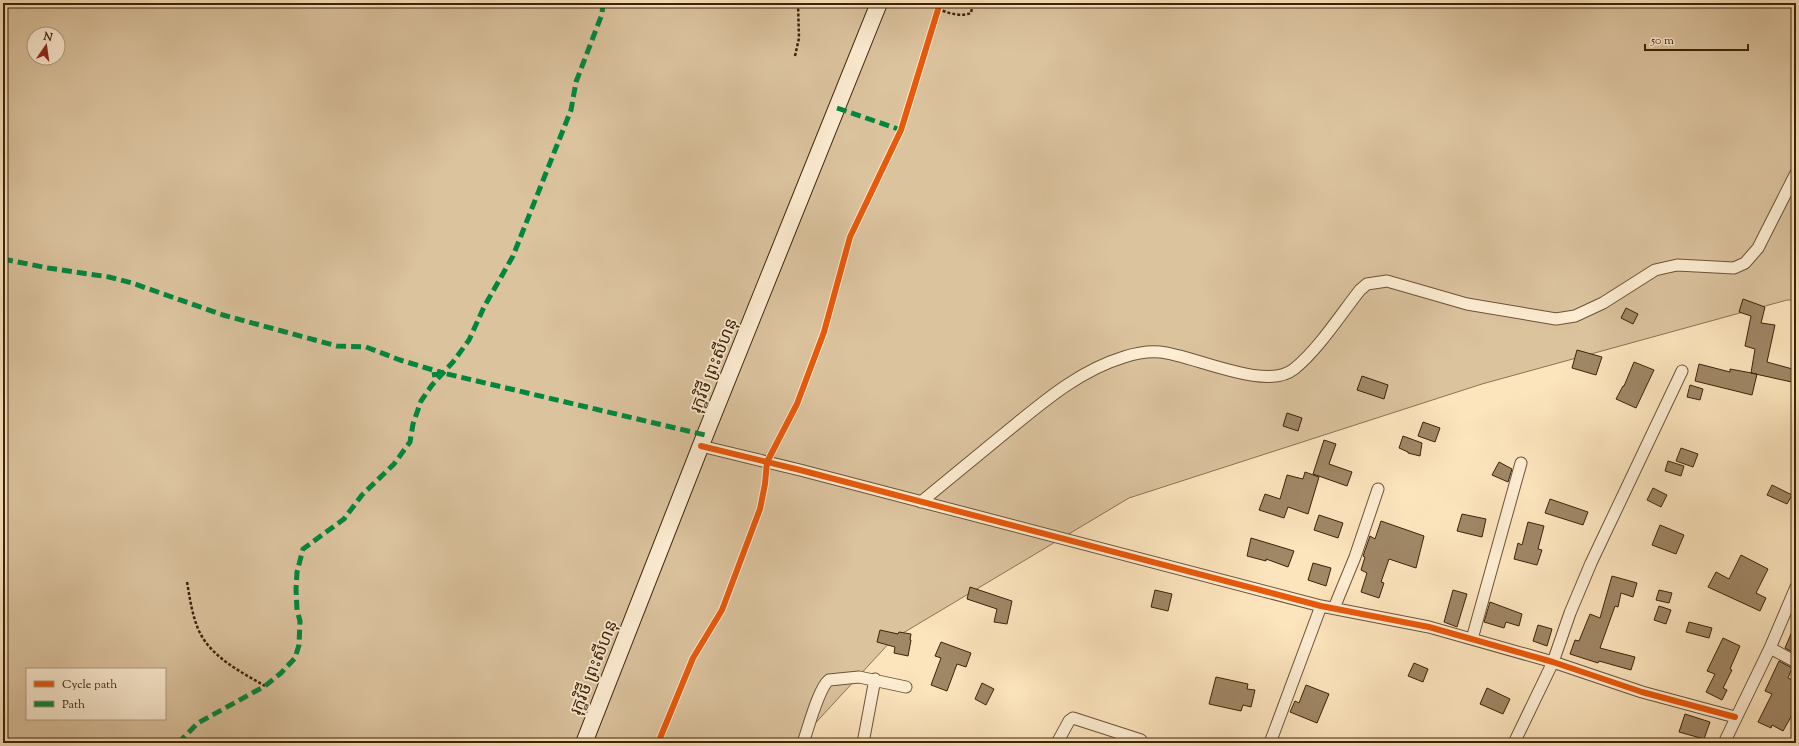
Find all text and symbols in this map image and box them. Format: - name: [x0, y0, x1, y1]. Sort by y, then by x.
- north arrow: [26, 26, 66, 66]
- scale bar: [1645, 26, 1748, 52]
- text: N: [41, 28, 54, 46]
- text: 50 m: [1650, 32, 1674, 50]
- street label: រុក្ខវិថី ព្រះសីហនុ: [684, 315, 745, 417]
- street label: រុក្ខវិថី ព្រះសីហនុ: [564, 617, 625, 719]
- legend: [26, 668, 166, 720]
- text: Cycle path: [62, 676, 117, 694]
- text: Path: [62, 696, 85, 714]

